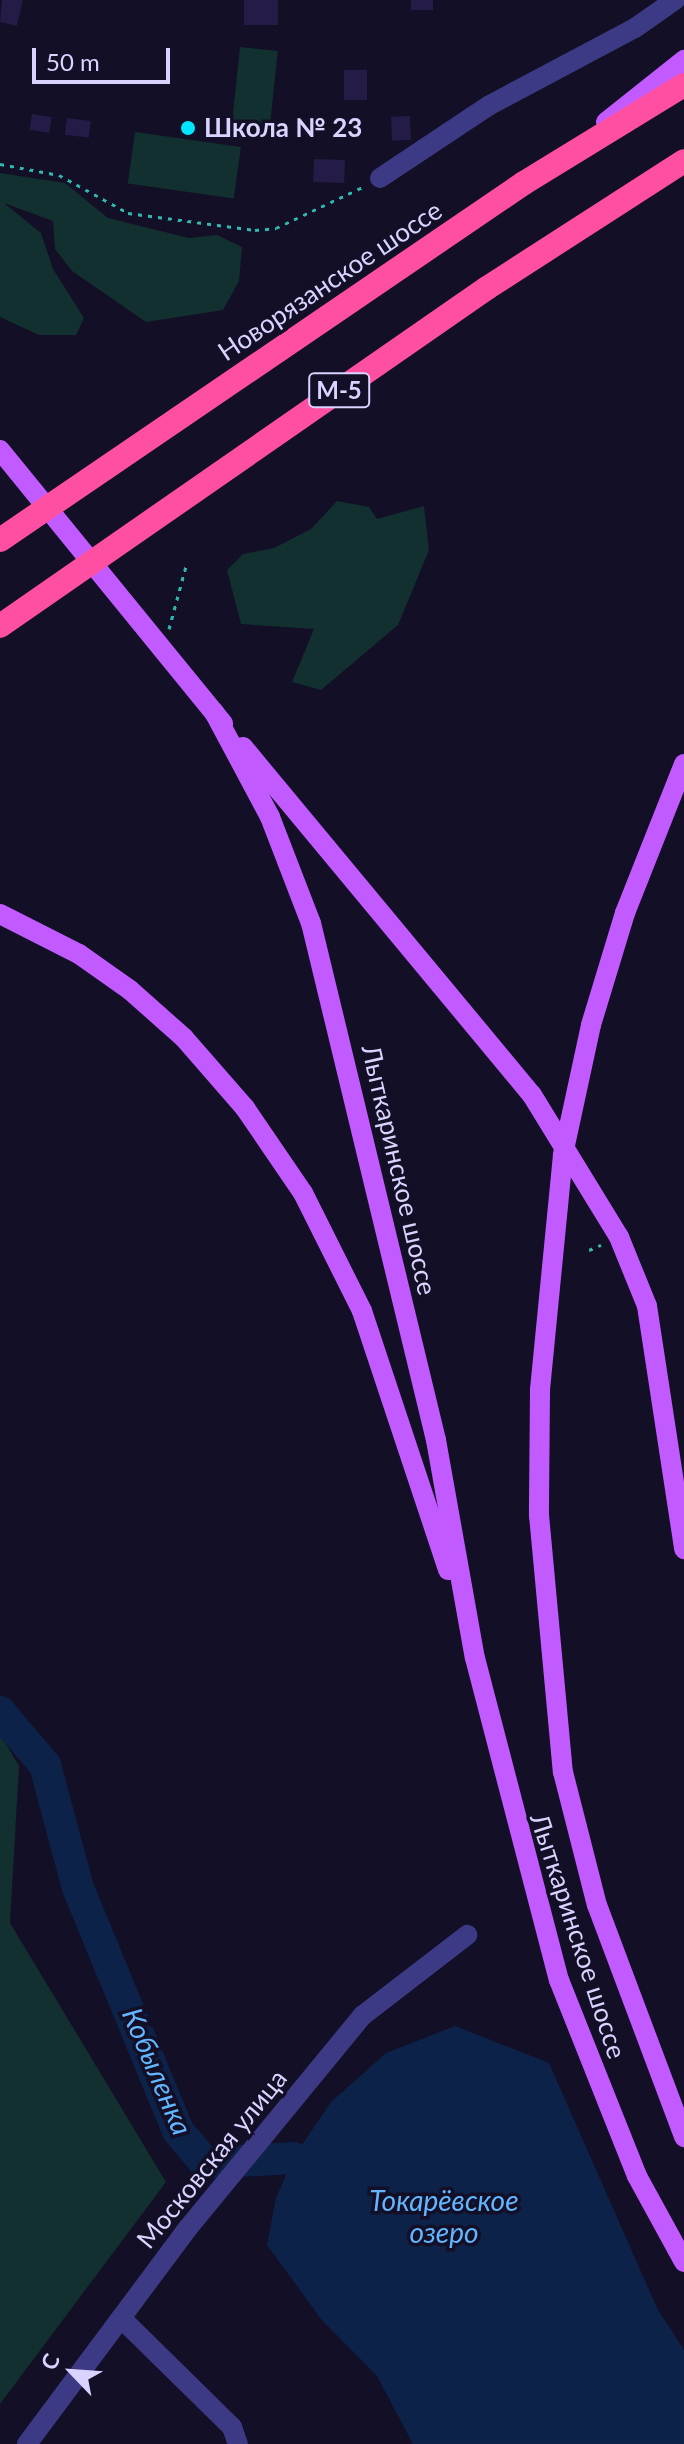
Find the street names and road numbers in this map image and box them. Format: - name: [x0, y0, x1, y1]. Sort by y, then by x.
- street label: Новорязанское шоссе: [212, 195, 448, 367]
- road number: М-5: [307, 370, 371, 410]
- street label: Лыткаринское шоссе: [355, 1042, 443, 1298]
- street label: Лыткаринское шоссе: [524, 1810, 632, 2062]
- street label: Московская улица: [130, 2063, 294, 2255]

